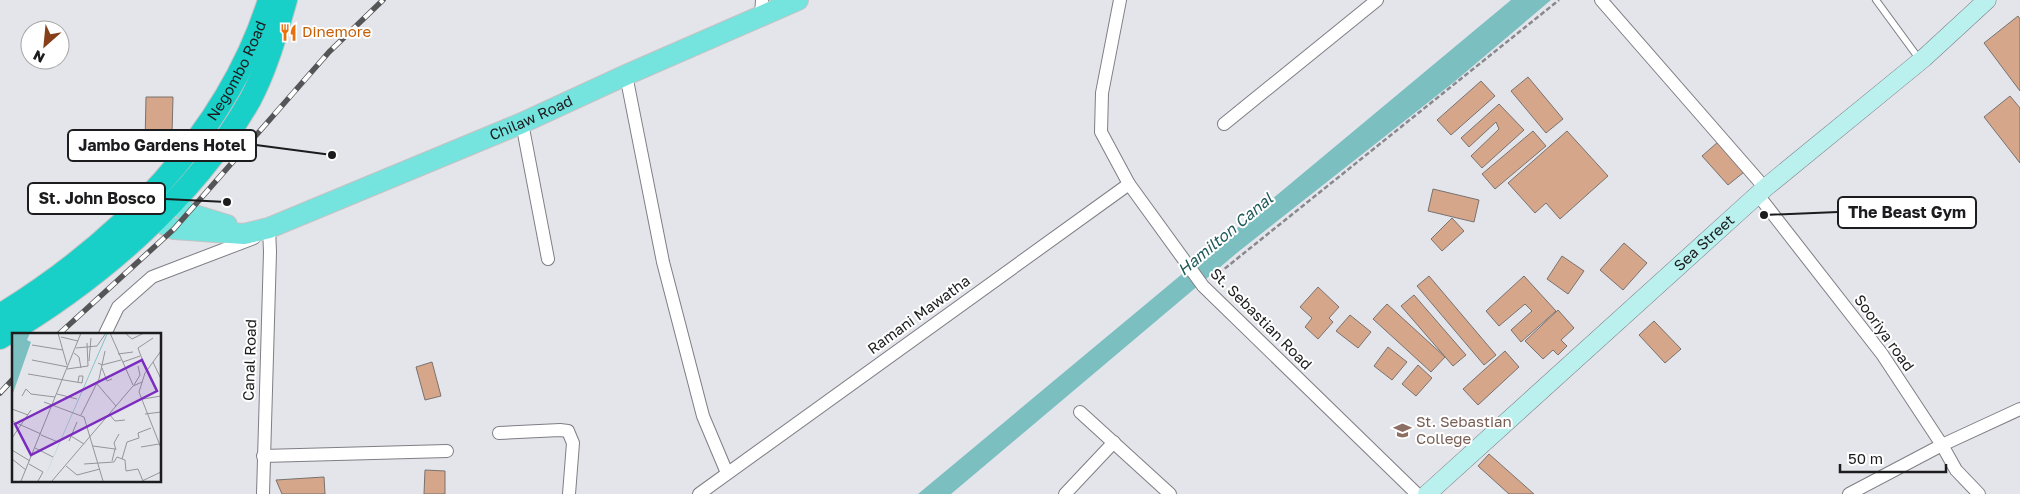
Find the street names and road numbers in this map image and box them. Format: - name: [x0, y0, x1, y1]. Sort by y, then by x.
- street label: Negombo Road: [202, 18, 269, 124]
- street label: Chilaw Road: [486, 91, 575, 144]
- street label: Sea Street: [1670, 210, 1737, 274]
- street label: St. Sebastian Road: [1207, 264, 1316, 373]
- street label: Ramani Mawatha: [864, 271, 973, 357]
- street label: Sooriya road: [1851, 291, 1919, 374]
- street label: Canal Road: [239, 319, 259, 401]

